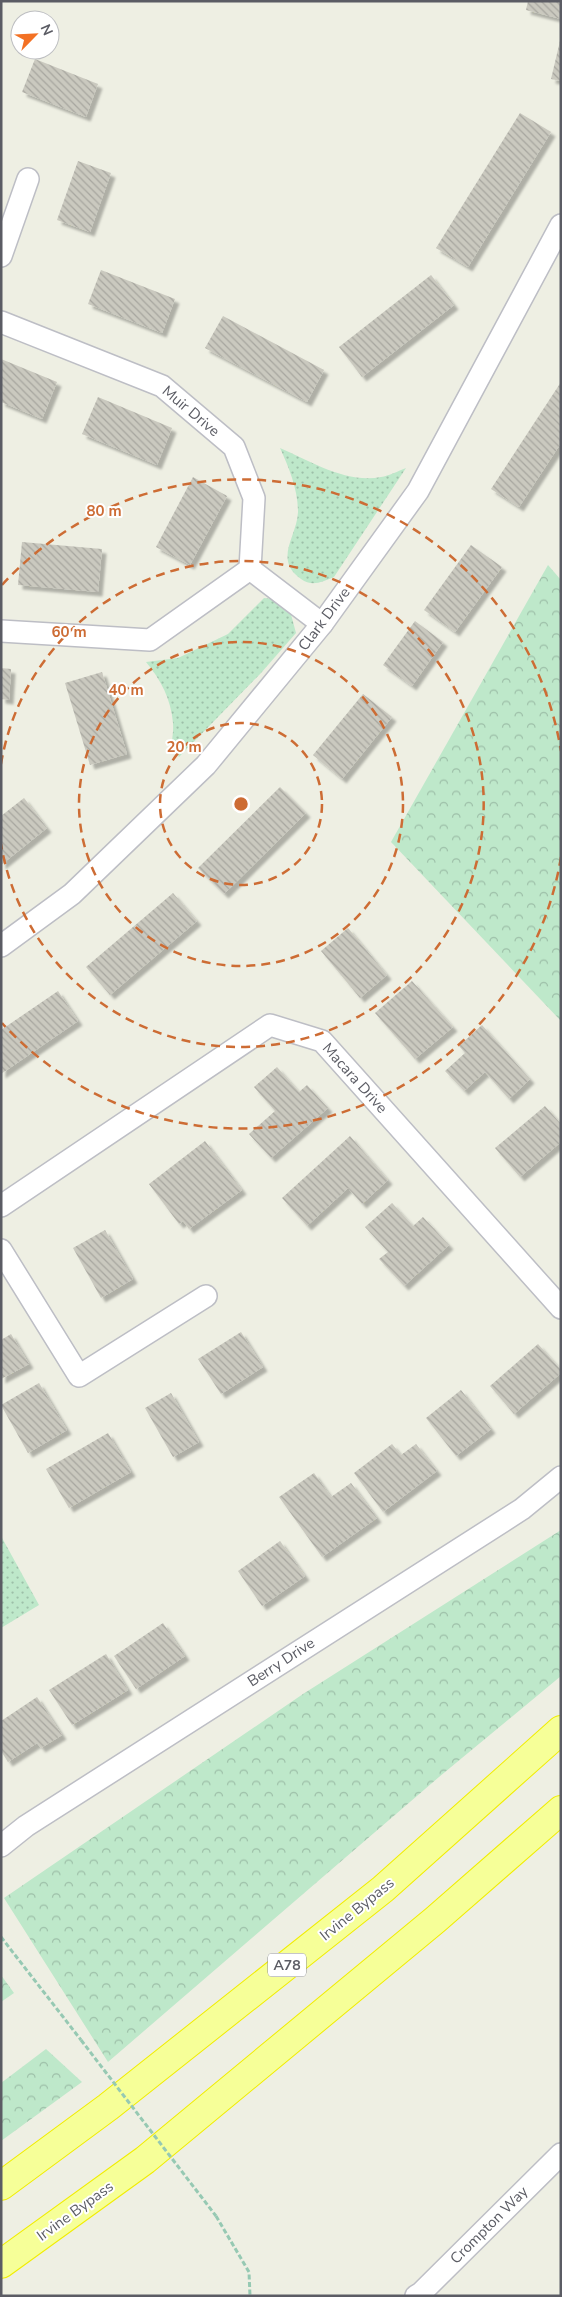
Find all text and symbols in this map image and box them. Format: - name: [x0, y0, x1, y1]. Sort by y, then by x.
- north arrow: [10, 10, 60, 60]
- text: N: [36, 21, 57, 39]
- street label: Muir Drive: [158, 381, 224, 441]
- text: 80 m: [86, 501, 122, 521]
- street label: Clark Drive: [294, 583, 354, 655]
- text: 60 m: [51, 622, 87, 642]
- text: 40 m: [108, 680, 144, 700]
- text: 20 m: [166, 737, 202, 757]
- centre of rings: [232, 795, 250, 813]
- street label: Macara Drive: [318, 1039, 392, 1118]
- street label: Berry Drive: [243, 1633, 319, 1691]
- street label: Irvine Bypass: [316, 1873, 398, 1945]
- road number: A78: [268, 1954, 306, 1976]
- street label: Irvine Bypass: [33, 2176, 117, 2246]
- street label: Crompton Way: [446, 2182, 532, 2268]

